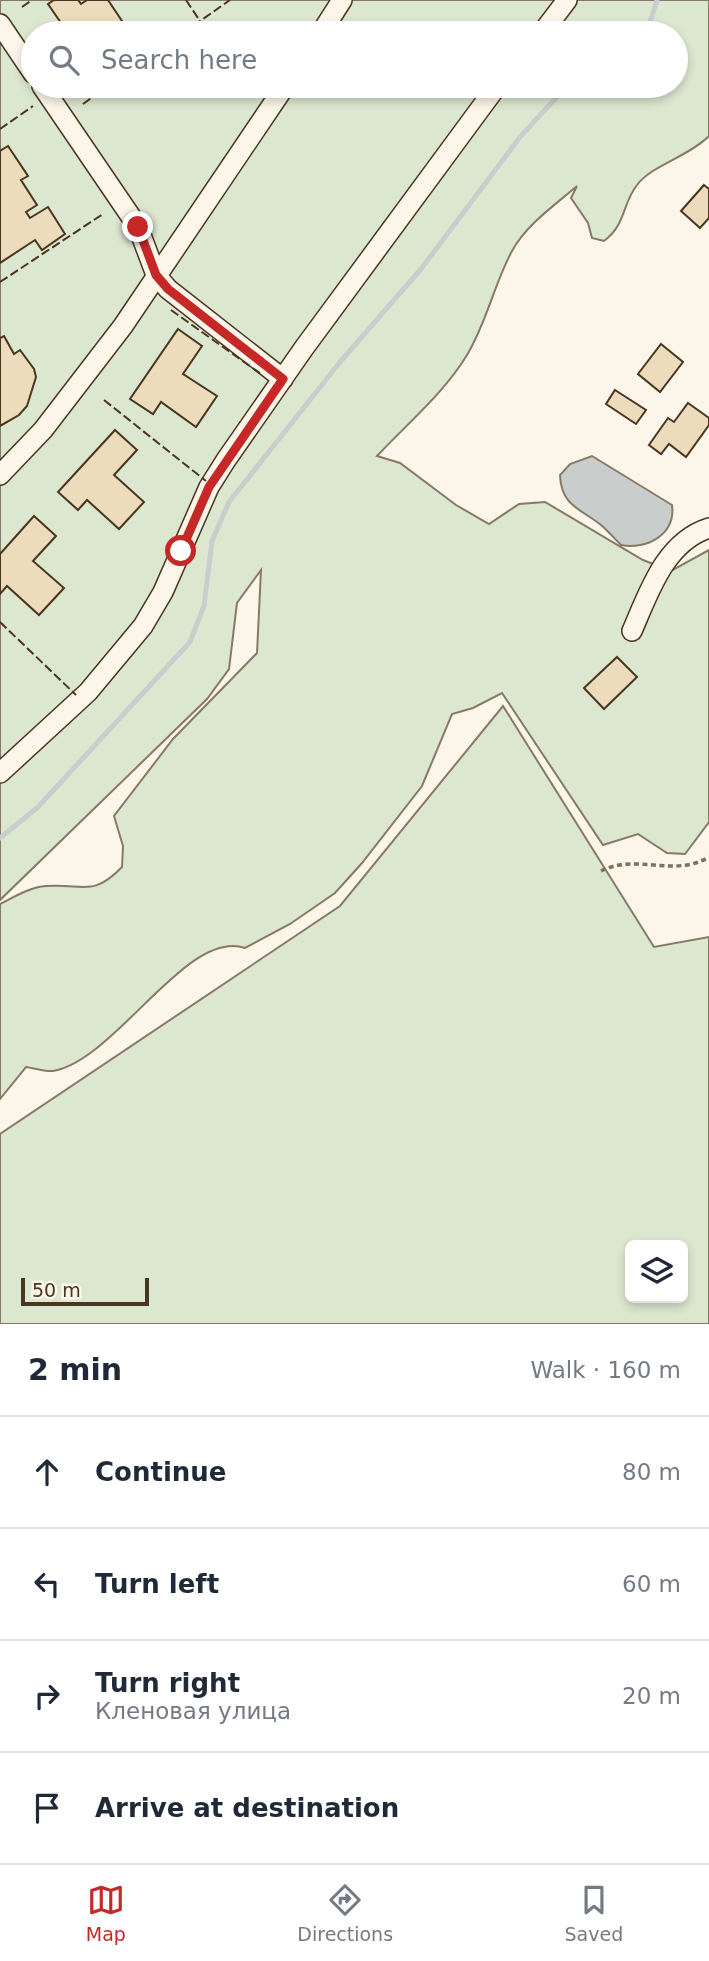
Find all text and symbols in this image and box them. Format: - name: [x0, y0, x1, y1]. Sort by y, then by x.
- search box: [21, 21, 688, 98]
- icon: search: [45, 41, 83, 79]
- text: Search here: [101, 45, 257, 75]
- route end: [122, 211, 153, 242]
- route start: [165, 535, 196, 566]
- map controls: [625, 1240, 688, 1303]
- button: layers: [625, 1240, 688, 1303]
- scale bar: [21, 1275, 149, 1307]
- text: 50 m: [32, 1279, 81, 1301]
- text: 2 min: [28, 1352, 122, 1387]
- text: Walk · 160 m: [530, 1357, 681, 1383]
- icon: ahead: [28, 1453, 66, 1491]
- text: Continue: [95, 1457, 226, 1487]
- text: 80 m: [622, 1459, 681, 1485]
- icon: left: [28, 1565, 66, 1603]
- text: Turn left: [95, 1569, 219, 1599]
- text: 60 m: [622, 1571, 681, 1597]
- text: Turn right: [95, 1668, 240, 1698]
- icon: right: [28, 1677, 66, 1715]
- text: 20 m: [622, 1683, 681, 1709]
- text: Кленовая улица: [95, 1698, 291, 1724]
- icon: arrive: [28, 1789, 66, 1827]
- text: Arrive at destination: [95, 1793, 399, 1823]
- tab: Map: [86, 1881, 126, 1945]
- tab: Directions: [297, 1881, 393, 1945]
- tab: Saved: [565, 1881, 623, 1945]

